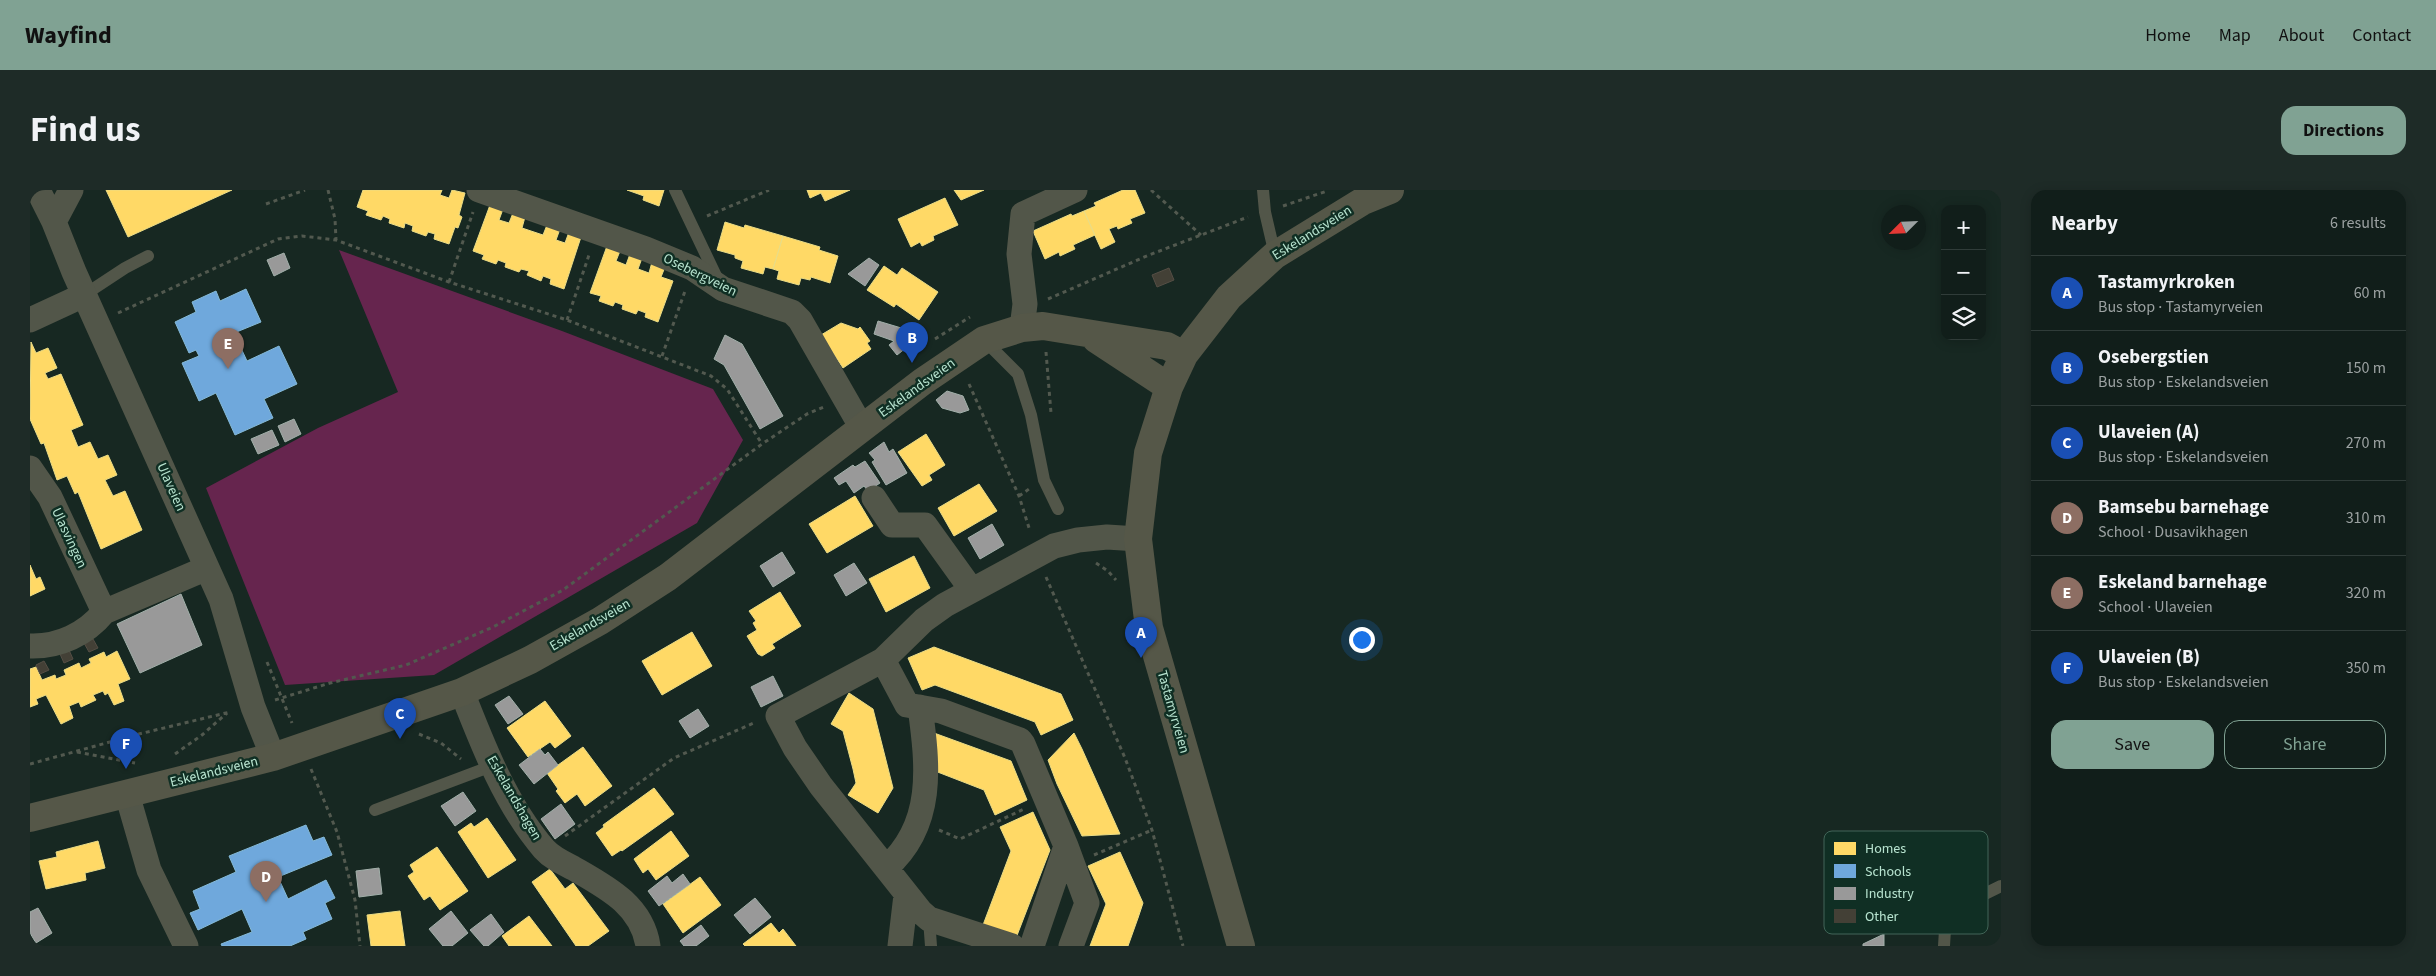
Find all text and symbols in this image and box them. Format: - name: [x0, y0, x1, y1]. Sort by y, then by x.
- text: Wayfind: [25, 18, 112, 53]
- text: Home: [2145, 23, 2191, 48]
- text: Map: [2219, 23, 2251, 48]
- text: About: [2279, 23, 2324, 48]
- text: Contact: [2352, 23, 2411, 48]
- text: Find us: [30, 105, 140, 155]
- button: Directions: [2281, 106, 2406, 155]
- street label: Eskelandsveien: [1268, 201, 1356, 265]
- north arrow: [1881, 205, 1926, 250]
- map controls: [1941, 205, 1986, 340]
- button: +: [1941, 205, 1986, 250]
- text: Nearby: [2051, 208, 2118, 238]
- text: 6 results: [2330, 212, 2386, 234]
- street label: Osebergveien: [660, 248, 740, 302]
- button: −: [1941, 250, 1986, 295]
- text: Tastamyrkroken: [2098, 269, 2235, 296]
- text: A: [2062, 282, 2072, 304]
- text: 60 m: [2354, 282, 2386, 304]
- button: layers: [1941, 295, 1986, 340]
- text: Bus stop · Tastamyrveien: [2098, 296, 2263, 318]
- pin: B: [896, 322, 928, 363]
- pin: E: [212, 328, 244, 369]
- text: Osebergstien: [2098, 344, 2209, 371]
- street label: Eskelandsveien: [875, 353, 959, 423]
- text: B: [2062, 357, 2072, 379]
- text: 150 m: [2346, 357, 2386, 379]
- text: Bus stop · Eskelandsveien: [2098, 371, 2269, 393]
- text: Ulaveien (A): [2098, 419, 2199, 446]
- text: C: [2062, 432, 2072, 454]
- text: 270 m: [2346, 432, 2386, 454]
- text: Bus stop · Eskelandsveien: [2098, 446, 2269, 468]
- street label: Ulaveien: [151, 460, 191, 514]
- text: Bamsebu barnehage: [2098, 494, 2269, 521]
- street label: Ulasvingen: [46, 504, 92, 572]
- text: D: [2062, 507, 2072, 529]
- text: 310 m: [2346, 507, 2386, 529]
- text: School · Dusavikhagen: [2098, 521, 2248, 543]
- text: Eskeland barnehage: [2098, 569, 2267, 596]
- text: E: [2063, 582, 2071, 604]
- text: 320 m: [2346, 582, 2386, 604]
- street label: Eskelandsveien: [546, 594, 634, 656]
- text: School · Ulaveien: [2098, 596, 2213, 618]
- pin: A: [1125, 617, 1157, 658]
- your location: [1349, 627, 1375, 653]
- text: Ulaveien (B): [2098, 644, 2200, 671]
- text: F: [2063, 657, 2071, 679]
- text: 350 m: [2346, 657, 2386, 679]
- street label: Tastamyrveien: [1152, 668, 1194, 756]
- text: Bus stop · Eskelandsveien: [2098, 671, 2269, 693]
- pin: C: [384, 698, 416, 739]
- button: Save: [2051, 720, 2214, 769]
- button: Share: [2224, 720, 2386, 769]
- pin: F: [110, 728, 142, 769]
- street label: Eskelandsveien: [168, 751, 260, 793]
- street label: Eskelandshagen: [482, 752, 546, 844]
- legend: [1824, 831, 1988, 934]
- text: Homes: [1865, 839, 1906, 859]
- pin: D: [250, 861, 282, 902]
- text: Schools: [1865, 862, 1911, 882]
- text: Industry: [1865, 884, 1914, 904]
- text: Other: [1865, 907, 1899, 927]

